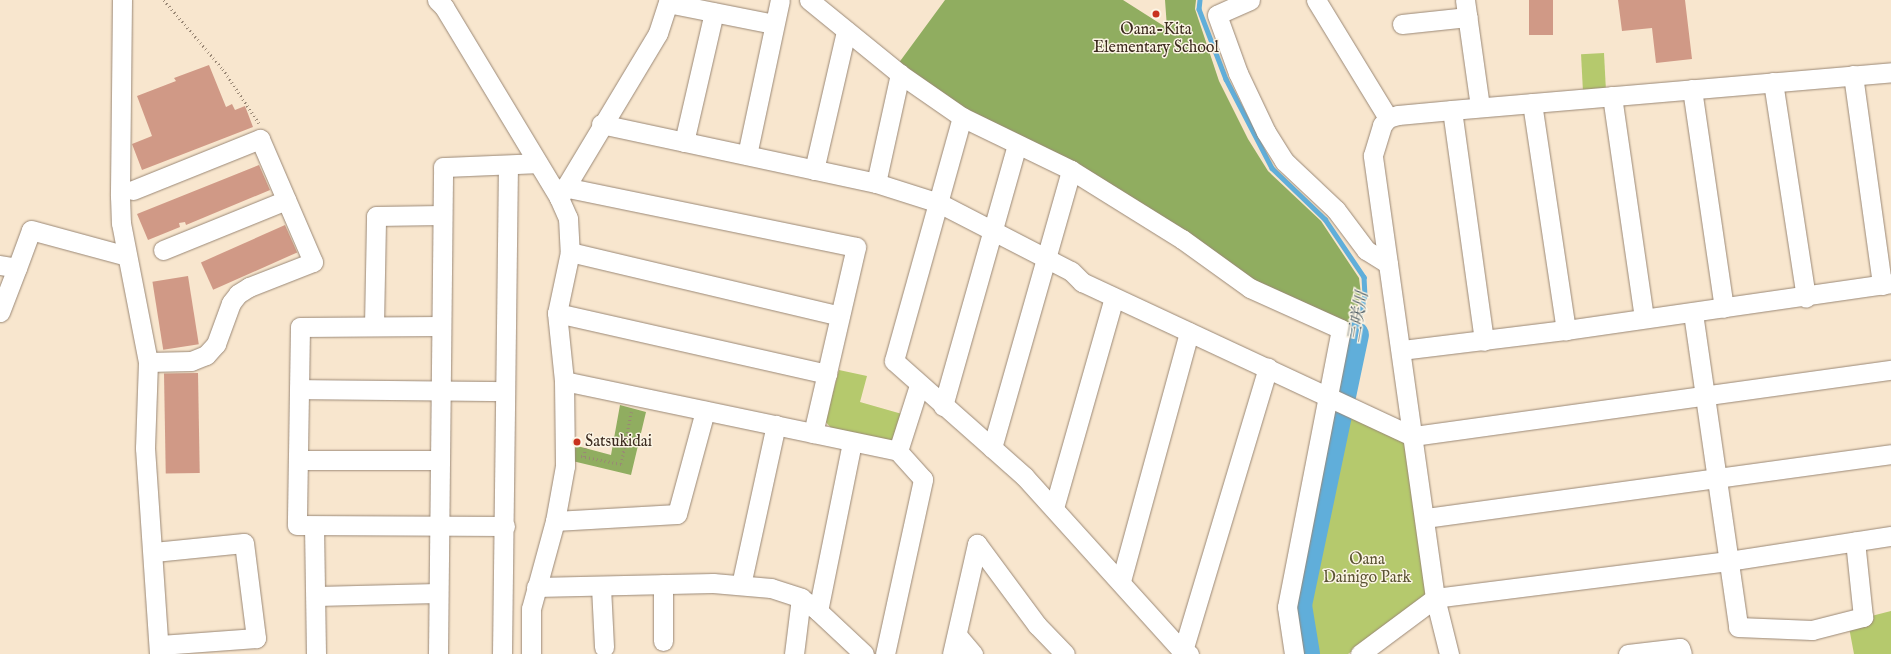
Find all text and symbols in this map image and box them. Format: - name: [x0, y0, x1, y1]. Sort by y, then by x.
- marker: Oana-Kita Elementary School: [1151, 9, 1161, 19]
- place label: Oana-Kita Elementary School: [1093, 20, 1219, 58]
- water label: 三咲川: [1345, 290, 1373, 344]
- place label: Satsukidai: [585, 432, 652, 452]
- marker: Satsukidai: [572, 437, 582, 447]
- park label: Oana Dainigo Park: [1323, 550, 1411, 588]

